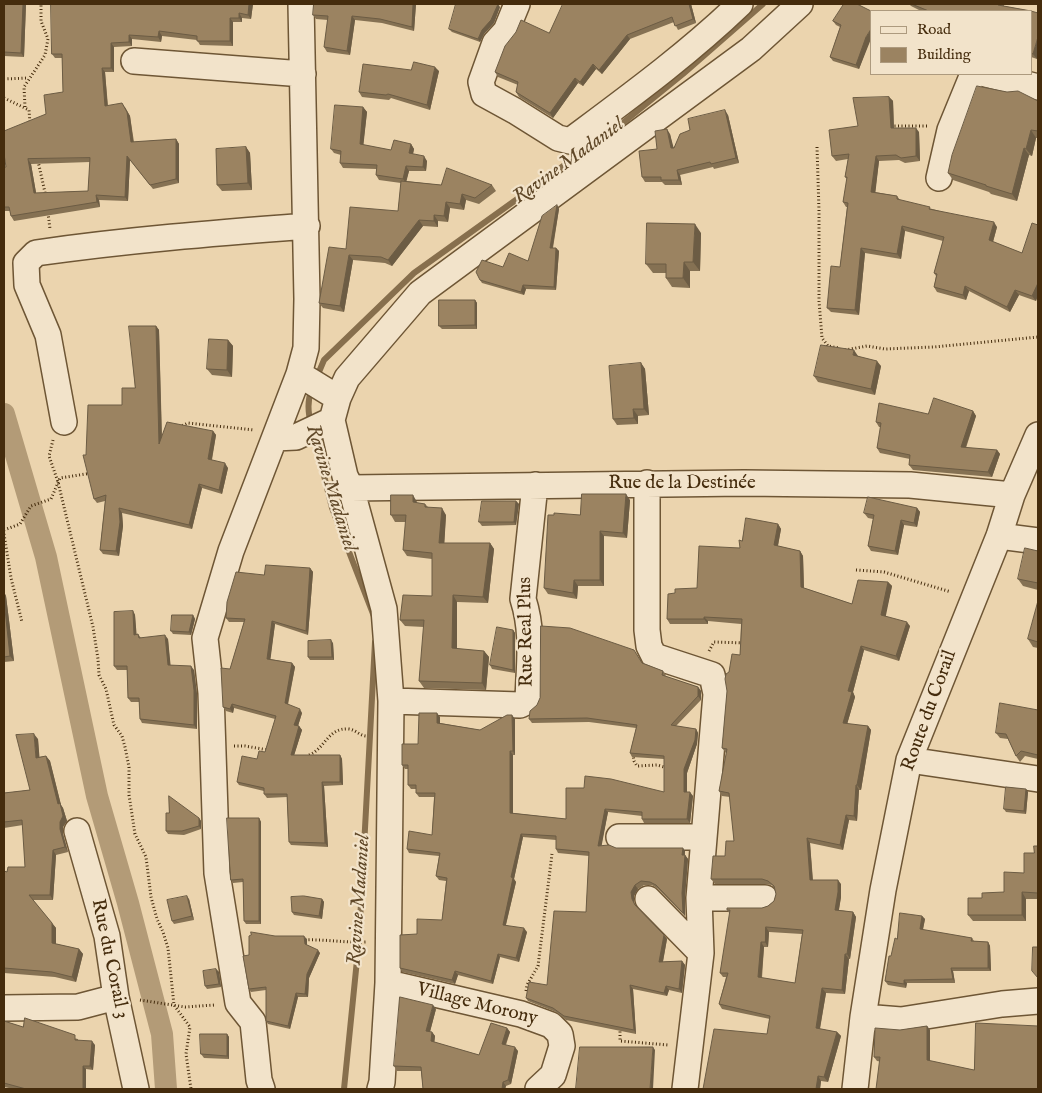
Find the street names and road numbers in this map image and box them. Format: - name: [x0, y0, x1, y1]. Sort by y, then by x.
- street label: Rue de la Destinée: [608, 473, 756, 495]
- street label: Rue Real Plus: [515, 577, 539, 687]
- street label: Route du Corail: [898, 647, 962, 775]
- street label: Rue du Corail 3: [85, 897, 133, 1021]
- street label: Village Morony: [414, 979, 540, 1031]

